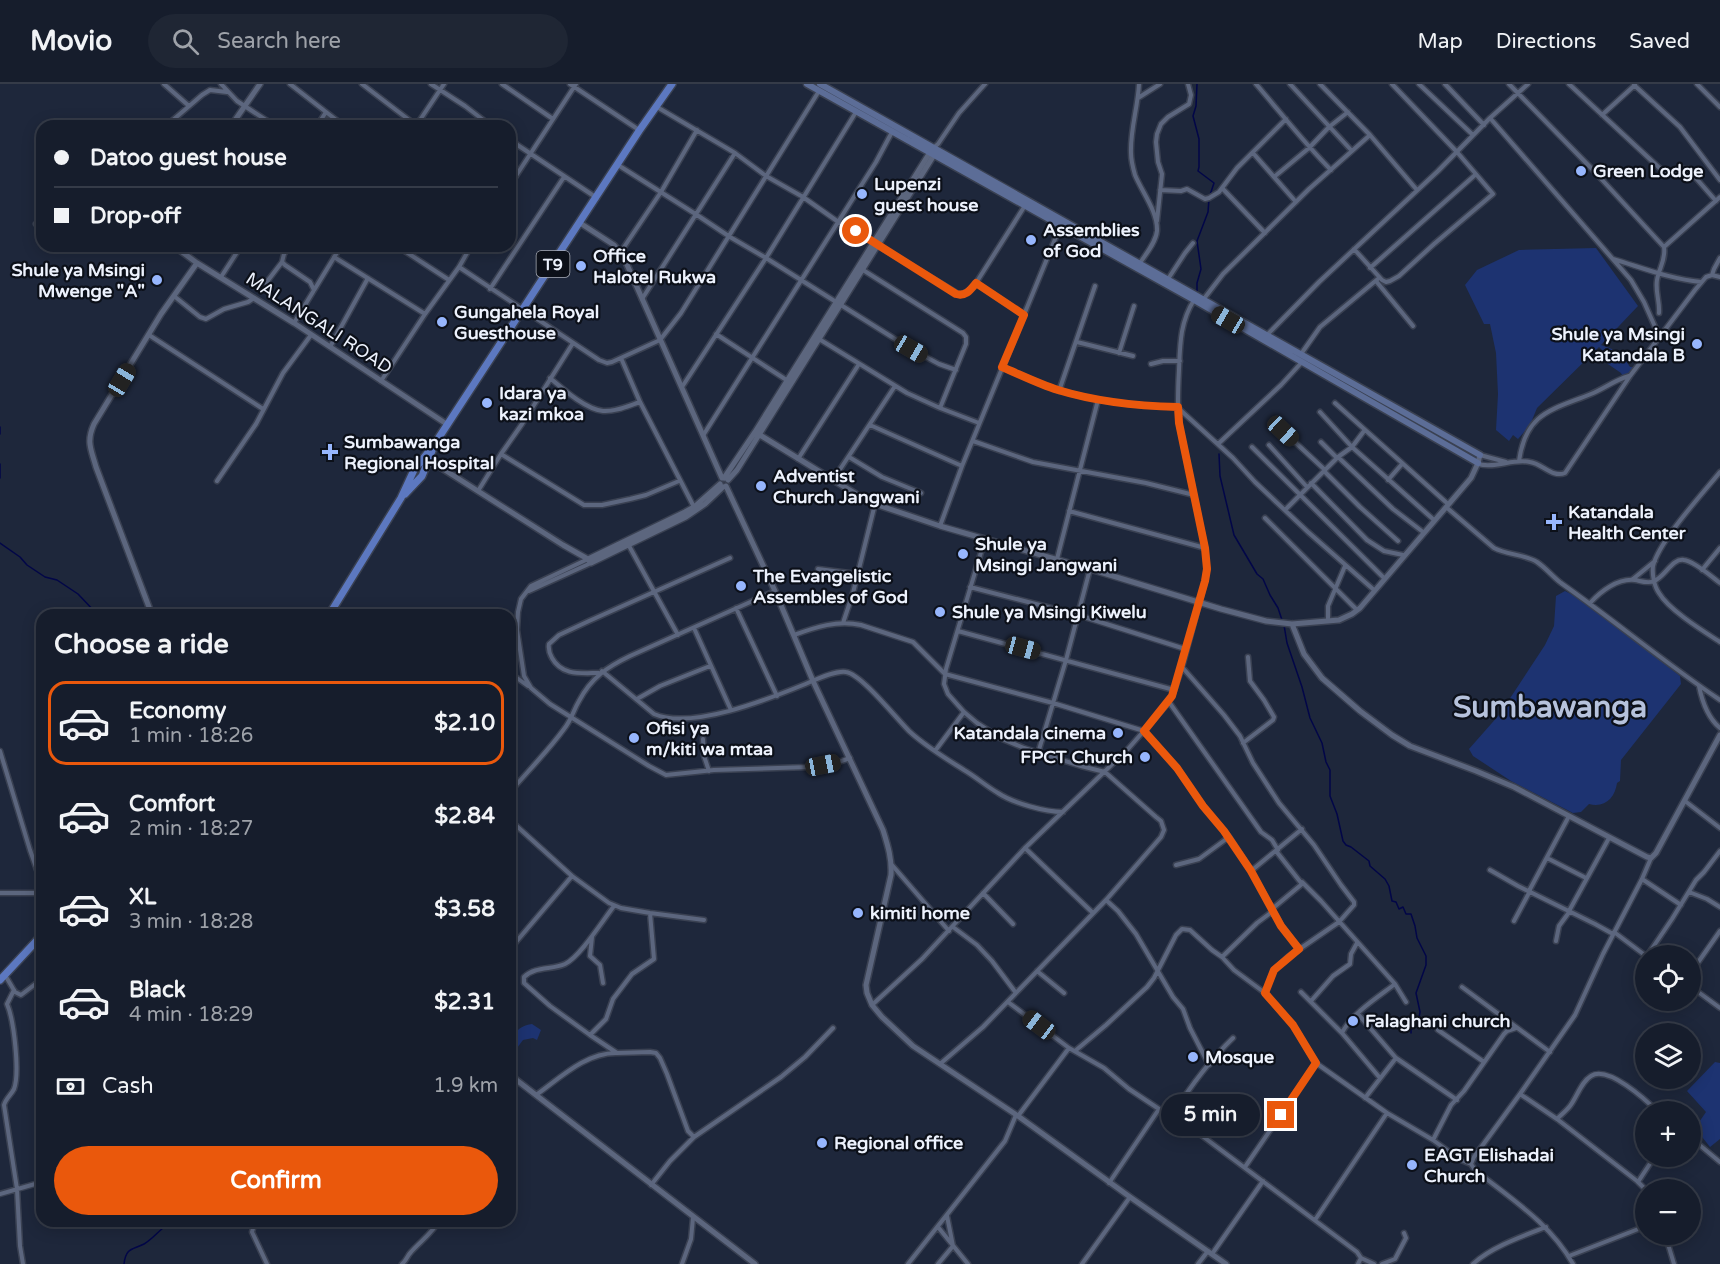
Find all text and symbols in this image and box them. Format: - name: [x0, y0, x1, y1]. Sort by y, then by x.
- search box: [148, 14, 568, 68]
- text: Movio: [30, 24, 112, 58]
- icon: search: [169, 25, 202, 58]
- text: Search here: [217, 28, 341, 54]
- text: Map: [1417, 29, 1463, 54]
- text: Directions: [1496, 29, 1596, 54]
- text: Saved: [1629, 29, 1690, 54]
- text: Datoo guest house: [90, 145, 287, 171]
- place label: Green Lodge: [1593, 160, 1703, 182]
- marker: Green Lodge: [1574, 164, 1588, 178]
- place label: Lupenzi guest house: [874, 173, 978, 216]
- marker: Lupenzi guest house: [855, 187, 869, 201]
- text: Drop-off: [90, 203, 181, 229]
- route start: [842, 217, 869, 244]
- place label: Assemblies of God: [1043, 219, 1140, 262]
- marker: Assemblies of God: [1024, 233, 1038, 247]
- place label: Office Halotel Rukwa: [593, 245, 716, 288]
- road number: T9: [536, 251, 570, 277]
- place label: Shule ya Msingi Mwenge "A": [11, 259, 145, 302]
- marker: Office Halotel Rukwa: [574, 259, 588, 273]
- street label: MALANGALI ROAD: [242, 267, 396, 379]
- marker: Shule ya Msingi Mwenge "A": [150, 273, 164, 287]
- place label: Gungahela Royal Guesthouse: [454, 301, 599, 344]
- car: [1208, 303, 1248, 337]
- marker: Gungahela Royal Guesthouse: [435, 315, 449, 329]
- place label: Shule ya Msingi Katandala B: [1551, 323, 1685, 366]
- car: [891, 332, 931, 366]
- marker: Shule ya Msingi Katandala B: [1690, 337, 1704, 351]
- car: [105, 360, 139, 400]
- place label: Idara ya kazi mkoa: [499, 382, 584, 425]
- marker: Idara ya kazi mkoa: [480, 396, 494, 410]
- car: [1264, 412, 1302, 450]
- place label: Sumbawanga Regional Hospital: [344, 431, 494, 474]
- marker: Sumbawanga Regional Hospital: [321, 443, 339, 461]
- place label: Adventist Church Jangwani: [773, 465, 920, 508]
- marker: Adventist Church Jangwani: [754, 479, 768, 493]
- place label: Katandala Health Center: [1568, 501, 1687, 544]
- marker: Katandala Health Center: [1545, 513, 1563, 531]
- place label: Shule ya Msingi Jangwani: [975, 533, 1117, 576]
- marker: Shule ya Msingi Jangwani: [956, 547, 970, 561]
- place label: The Evangelistic Assembles of God: [752, 565, 908, 608]
- marker: The Evangelistic Assembles of God: [734, 579, 748, 593]
- place label: Shule ya Msingi Kiwelu: [952, 601, 1147, 623]
- marker: Shule ya Msingi Kiwelu: [933, 605, 947, 619]
- text: Choose a ride: [54, 628, 229, 661]
- car: [1003, 635, 1043, 661]
- district label: Sumbawanga: [1453, 689, 1647, 726]
- icon: car: [57, 696, 111, 750]
- text: Economy: [129, 698, 226, 724]
- text: $2.10: [434, 710, 495, 736]
- place label: Ofisi ya m/kiti wa mtaa: [646, 717, 773, 760]
- place label: Katandala cinema: [953, 722, 1106, 744]
- text: 1 min · 18:26: [129, 724, 253, 748]
- marker: Katandala cinema: [1111, 726, 1125, 740]
- marker: Ofisi ya m/kiti wa mtaa: [627, 731, 641, 745]
- place label: FPCT Church: [1020, 746, 1133, 768]
- marker: FPCT Church: [1138, 750, 1152, 764]
- car: [804, 753, 842, 777]
- icon: car: [57, 789, 111, 843]
- text: Comfort: [129, 791, 215, 817]
- text: $2.84: [434, 803, 495, 829]
- text: 2 min · 18:27: [129, 817, 253, 841]
- icon: car: [57, 882, 111, 936]
- text: XL: [129, 884, 156, 910]
- text: $3.58: [434, 896, 495, 922]
- place label: kimiti home: [870, 902, 970, 924]
- marker: kimiti home: [851, 906, 865, 920]
- text: 3 min · 18:28: [129, 910, 253, 934]
- map controls: [1635, 945, 1701, 1245]
- button: locate: [1635, 945, 1701, 1011]
- icon: car: [57, 975, 111, 1029]
- text: Black: [129, 977, 186, 1003]
- text: $2.31: [434, 989, 495, 1015]
- text: 4 min · 18:29: [129, 1003, 253, 1027]
- car: [1019, 1007, 1059, 1043]
- place label: Falaghani church: [1365, 1010, 1510, 1032]
- marker: Falaghani church: [1346, 1014, 1360, 1028]
- button: layers: [1635, 1023, 1701, 1089]
- place label: Mosque: [1205, 1046, 1274, 1068]
- marker: Mosque: [1186, 1050, 1200, 1064]
- icon: cash: [54, 1070, 87, 1103]
- text: Cash: [102, 1073, 154, 1099]
- text: 1.9 km: [433, 1074, 498, 1098]
- callout: 5 min: [1161, 1094, 1260, 1136]
- route end: [1267, 1101, 1294, 1128]
- button: +: [1635, 1101, 1701, 1167]
- text: 5 min: [1184, 1103, 1237, 1127]
- place label: Regional office: [834, 1132, 963, 1154]
- marker: Regional office: [815, 1136, 829, 1150]
- place label: EAGT Elishadai Church: [1424, 1144, 1554, 1187]
- button: Confirm: [54, 1146, 498, 1215]
- marker: EAGT Elishadai Church: [1405, 1158, 1419, 1172]
- button: −: [1635, 1179, 1701, 1245]

